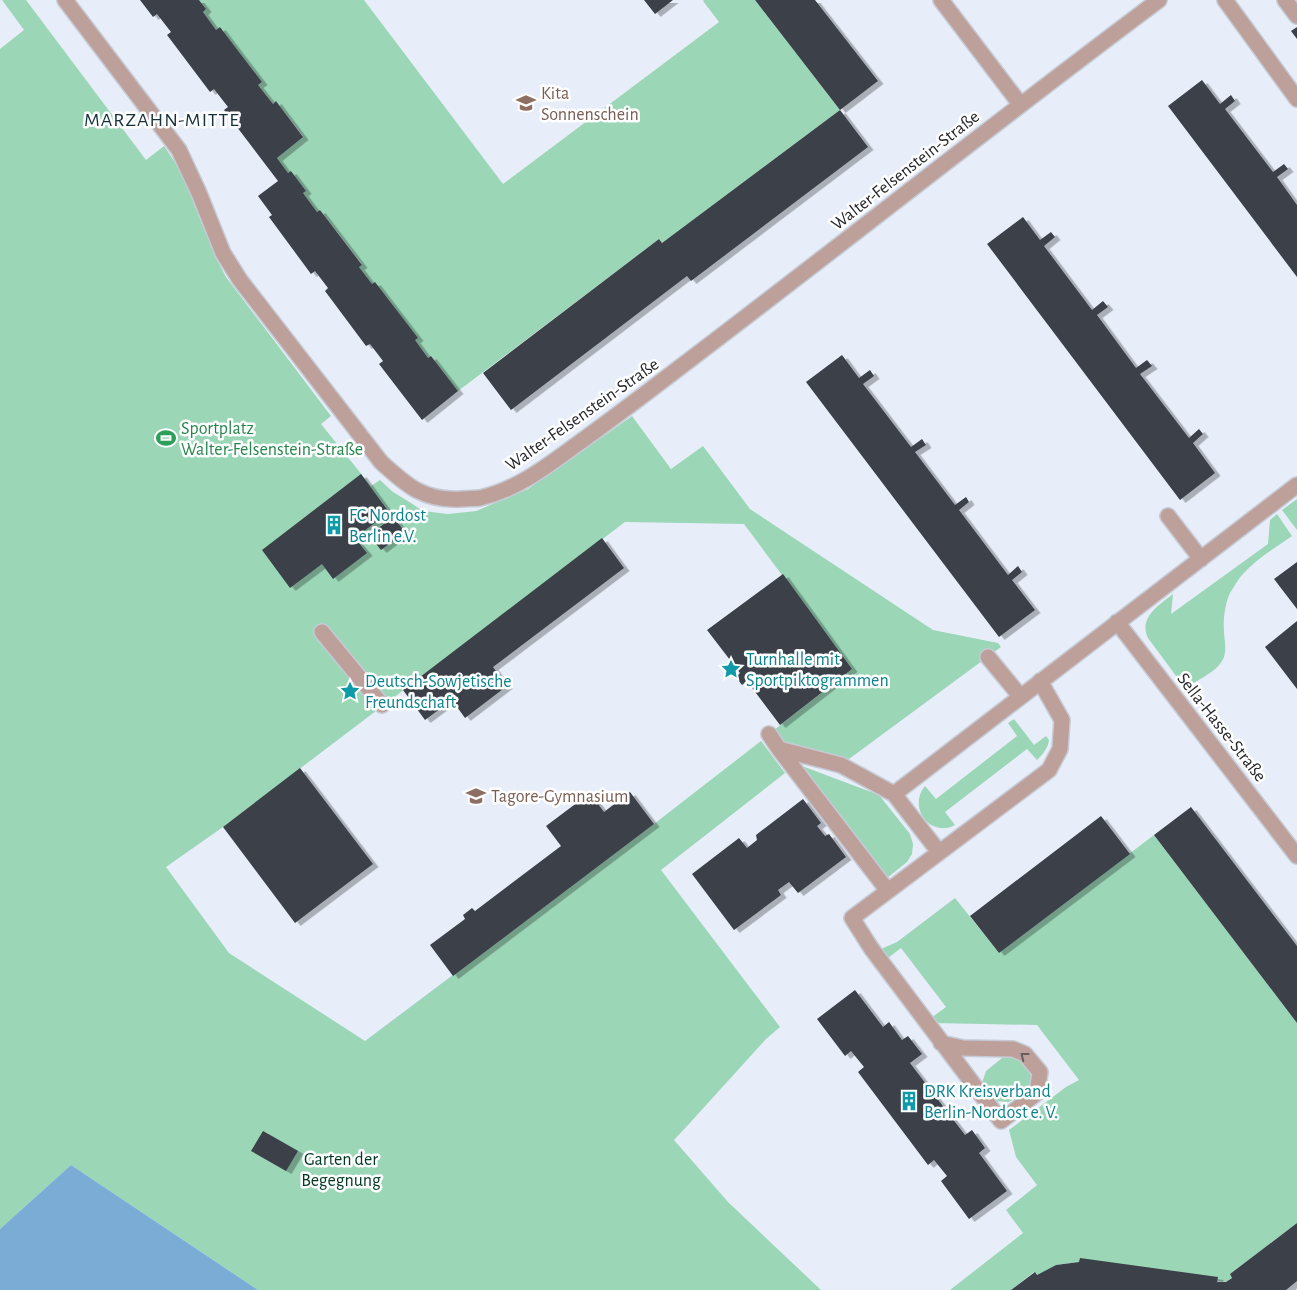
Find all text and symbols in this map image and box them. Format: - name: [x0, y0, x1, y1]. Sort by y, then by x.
- place label: Kita Sonnenschein: [541, 85, 639, 124]
- school or university icon: Kita Sonnenschein: [515, 92, 537, 114]
- street label: Walter-Felsenstein-Straße: [828, 108, 983, 234]
- district label: MARZAHN-MITTE: [84, 110, 240, 130]
- street label: Walter-Felsenstein-Straße: [503, 355, 662, 474]
- place label: Sportplatz Walter-Felsenstein-Straße: [181, 420, 363, 459]
- sports icon: Sportplatz Walter-Felsenstein-Straße: [155, 427, 177, 449]
- place label: FC Nordost Berlin e.V.: [349, 507, 426, 546]
- building icon: FC Nordost Berlin e.V.: [323, 514, 345, 536]
- place label: Turnhalle mit Sportpiktogrammen: [746, 651, 889, 690]
- place icon: Turnhalle mit Sportpiktogrammen: [720, 658, 742, 680]
- street label: Sella-Hasse-Straße: [1173, 670, 1269, 785]
- place label: Deutsch-Sowjetische Freundschaft: [365, 673, 512, 712]
- place icon: Deutsch-Sowjetische Freundschaft: [339, 680, 361, 702]
- school or university icon: Tagore-Gymnasium: [465, 785, 487, 807]
- place label: Tagore-Gymnasium: [491, 788, 628, 806]
- one-way arrow: [1021, 1053, 1030, 1062]
- place label: DRK Kreisverband Berlin-Nordost e. V.: [924, 1083, 1058, 1122]
- building icon: DRK Kreisverband Berlin-Nordost e. V.: [898, 1090, 920, 1112]
- park label: Garten der Begegnung: [301, 1151, 381, 1190]

